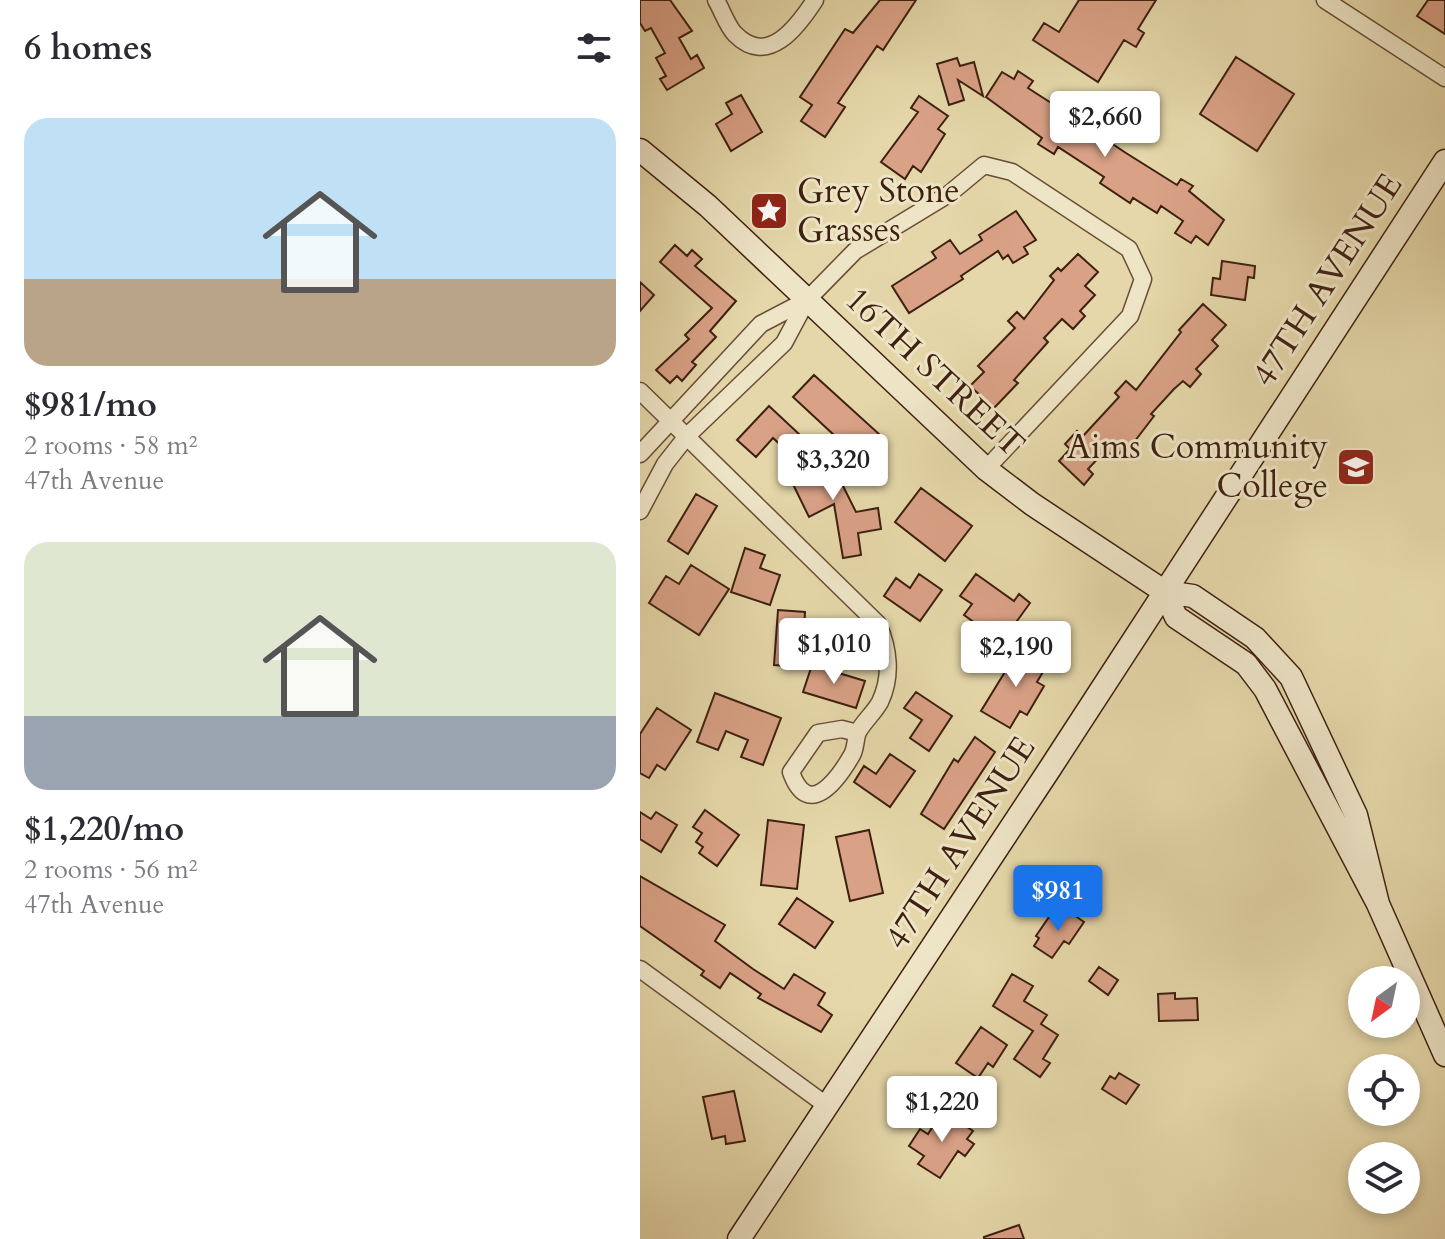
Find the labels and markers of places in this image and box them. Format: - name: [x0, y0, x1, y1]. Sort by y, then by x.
- pin: $2,660: [1040, 91, 1170, 159]
- place label: Grey Stone Grasses: [797, 168, 960, 253]
- place icon: Grey Stone Grasses: [748, 190, 790, 232]
- place label: Aims Community College: [1067, 424, 1328, 509]
- pin: $3,320: [768, 434, 898, 502]
- school or university icon: Aims Community College: [1335, 446, 1377, 488]
- pin: $1,010: [769, 618, 899, 686]
- pin: $2,190: [951, 621, 1081, 689]
- pin: $981: [1011, 865, 1105, 933]
- pin: $1,220: [877, 1076, 1007, 1144]

